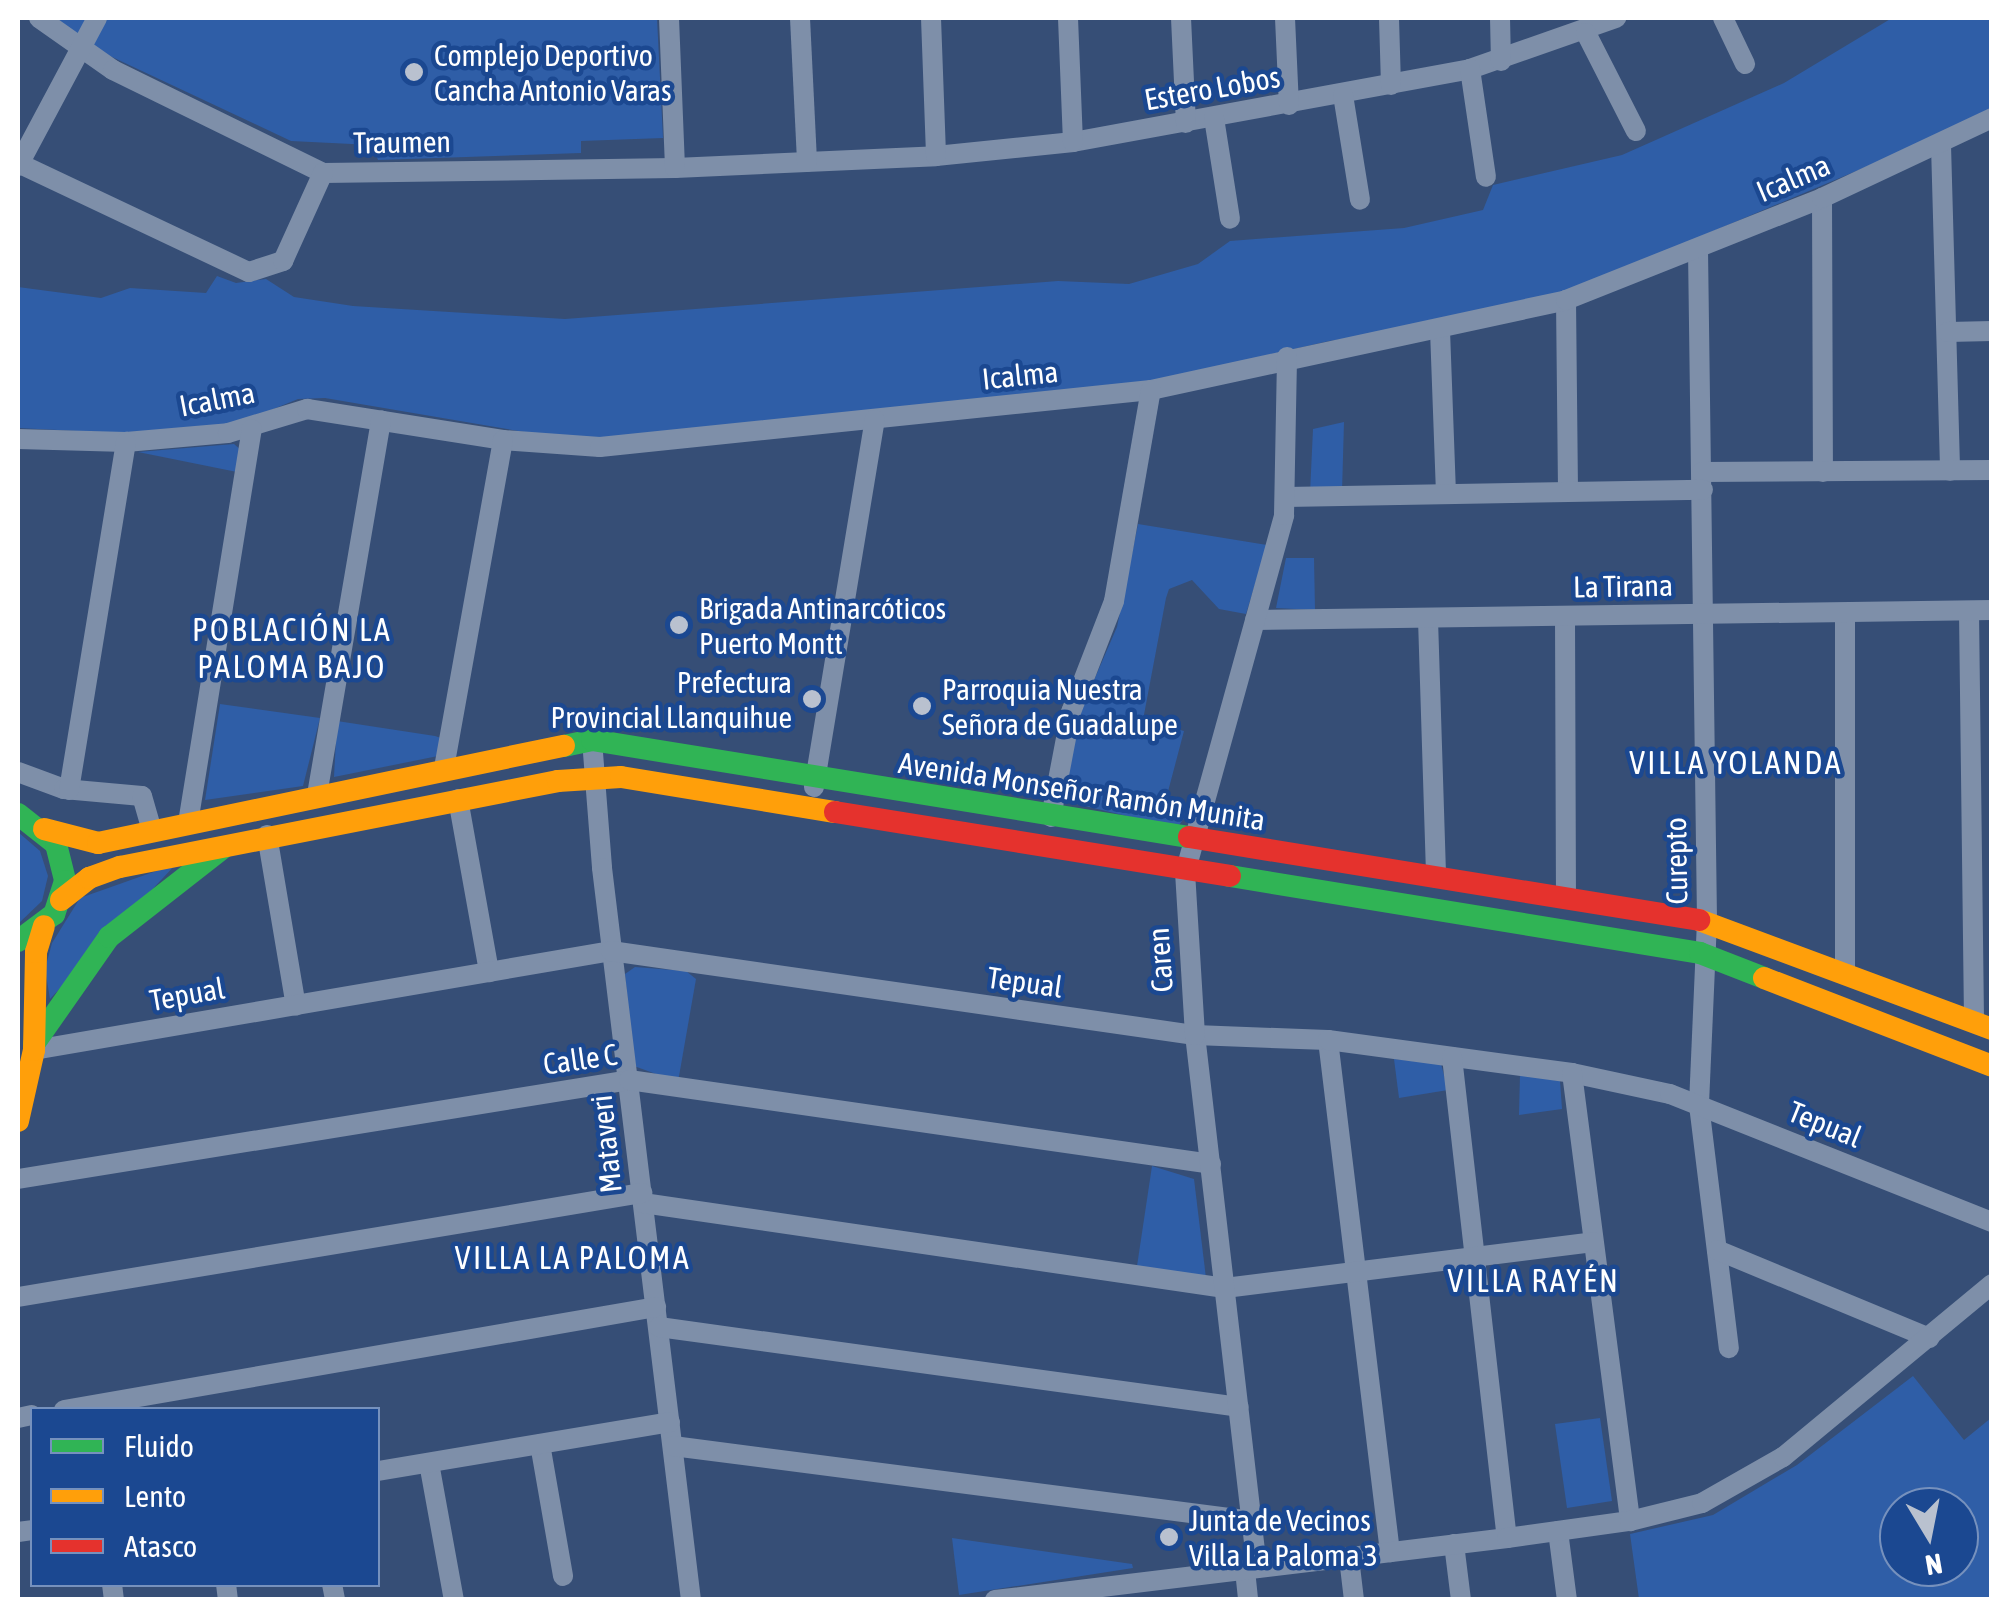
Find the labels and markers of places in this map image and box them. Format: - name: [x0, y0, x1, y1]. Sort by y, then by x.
- place label: Complejo Deportivo Cancha Antonio Varas: [434, 37, 672, 108]
- marker: Complejo Deportivo Cancha Antonio Varas: [403, 61, 425, 83]
- place label: Brigada Antinarcóticos Puerto Montt: [699, 590, 946, 660]
- marker: Brigada Antinarcóticos Puerto Montt: [668, 614, 690, 636]
- place label: Prefectura Provincial Llanquihue: [551, 664, 792, 734]
- place label: Parroquia Nuestra Señora de Guadalupe: [942, 671, 1178, 742]
- marker: Prefectura Provincial Llanquihue: [801, 688, 823, 710]
- marker: Parroquia Nuestra Señora de Guadalupe: [911, 695, 933, 717]
- place label: Junta de Vecinos Villa La Paloma 3: [1189, 1502, 1378, 1572]
- marker: Junta de Vecinos Villa La Paloma 3: [1158, 1526, 1180, 1548]

